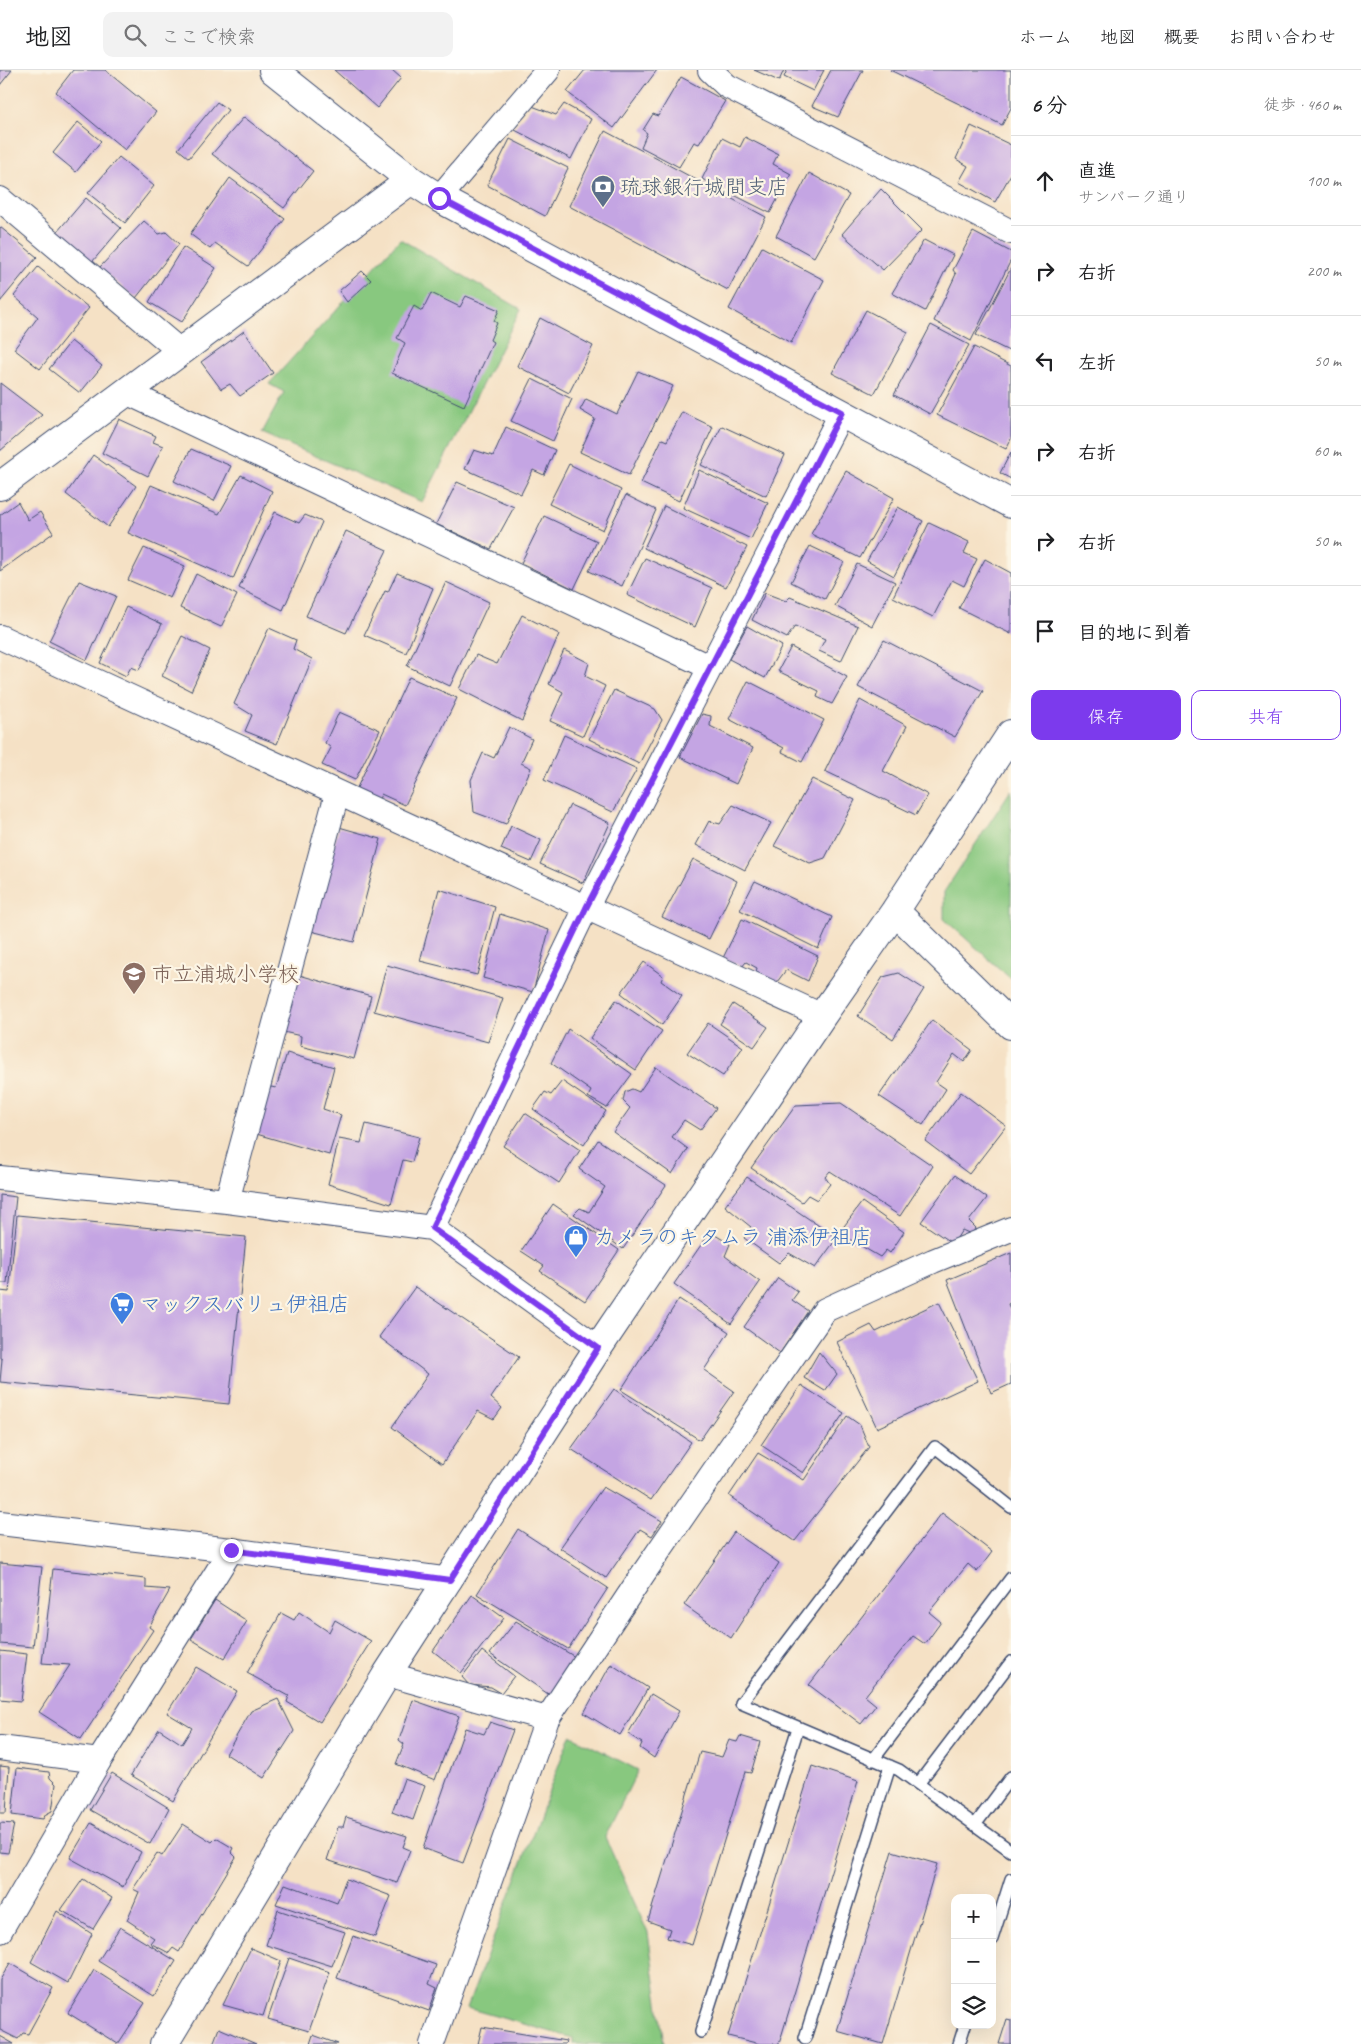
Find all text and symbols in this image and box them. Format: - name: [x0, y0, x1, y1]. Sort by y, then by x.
- search box: [103, 12, 453, 57]
- icon: search: [121, 21, 149, 49]
- text: 地図: [25, 22, 73, 52]
- text: ここで検索: [161, 25, 256, 49]
- text: ホーム: [1019, 26, 1072, 48]
- text: 地図: [1100, 26, 1136, 48]
- text: 概要: [1164, 26, 1200, 48]
- text: お問い合わせ: [1228, 26, 1336, 48]
- text: 6 分: [1031, 92, 1067, 118]
- text: 徒歩 · 460 m: [1264, 95, 1341, 115]
- text: 直進: [1078, 159, 1116, 183]
- icon: ahead: [1031, 167, 1059, 195]
- text: 100 m: [1307, 171, 1341, 191]
- bank icon: 琉球銀行城間支店: [590, 174, 616, 208]
- place label: 琉球銀行城間支店: [620, 174, 788, 200]
- route start: [428, 187, 451, 210]
- text: サンパーク通り: [1078, 187, 1189, 207]
- icon: right: [1031, 257, 1059, 285]
- text: 右折: [1078, 261, 1116, 285]
- text: 200 m: [1307, 261, 1341, 281]
- icon: left: [1031, 347, 1059, 375]
- text: 左折: [1078, 351, 1116, 375]
- text: 50 m: [1314, 351, 1341, 371]
- icon: right: [1031, 437, 1059, 465]
- text: 右折: [1078, 441, 1116, 465]
- text: 60 m: [1314, 441, 1341, 461]
- icon: right: [1031, 527, 1059, 555]
- text: 右折: [1078, 531, 1116, 555]
- text: 50 m: [1314, 531, 1341, 551]
- icon: arrive: [1031, 617, 1059, 645]
- text: 目的地に到着: [1078, 621, 1192, 645]
- button: 保存: [1031, 690, 1181, 740]
- button: 共有: [1191, 690, 1341, 740]
- school or university icon: 市立浦城小学校: [121, 961, 147, 995]
- place label: 市立浦城小学校: [152, 961, 299, 987]
- shop icon: カメラのキタムラ 浦添伊祖店: [563, 1224, 589, 1258]
- place label: カメラのキタムラ 浦添伊祖店: [594, 1224, 872, 1250]
- supermarket icon: マックスバリュ伊祖店: [109, 1291, 135, 1325]
- place label: マックスバリュ伊祖店: [140, 1291, 350, 1317]
- route end: [220, 1539, 243, 1562]
- map controls: [951, 1894, 996, 2029]
- button: +: [951, 1894, 996, 1939]
- button: −: [951, 1939, 996, 1984]
- button: layers: [951, 1984, 996, 2029]

